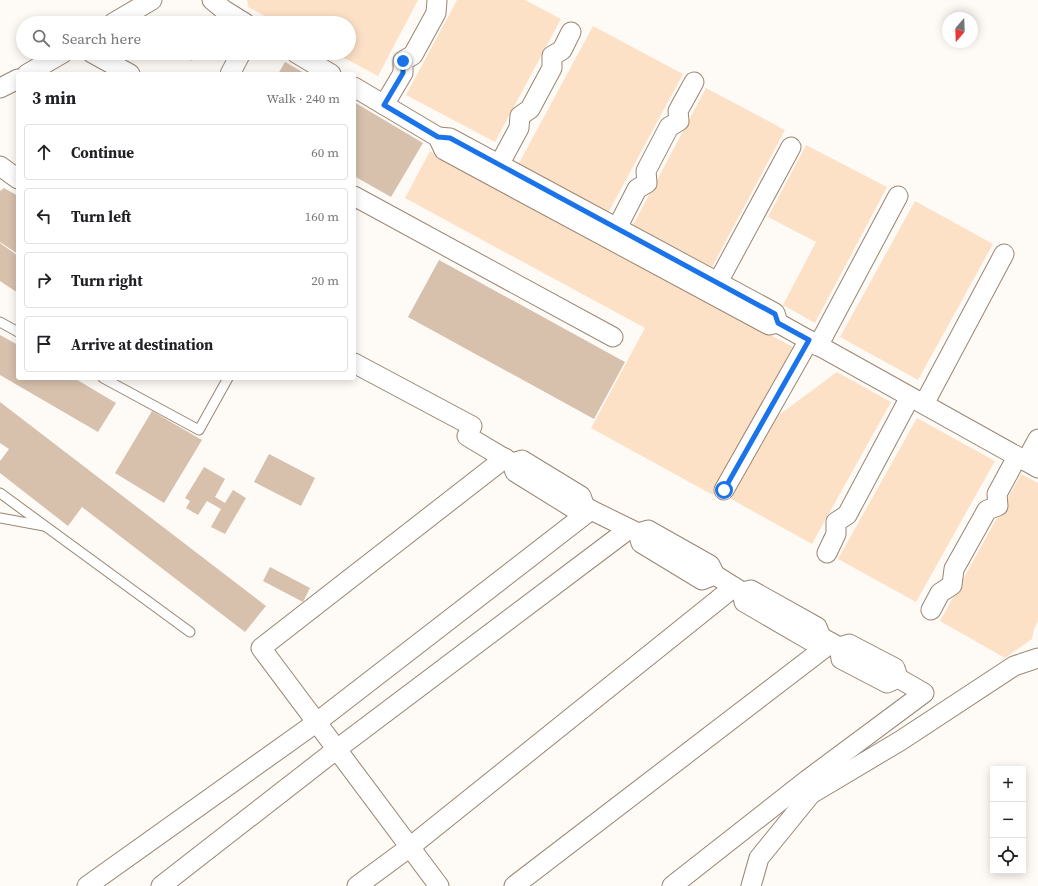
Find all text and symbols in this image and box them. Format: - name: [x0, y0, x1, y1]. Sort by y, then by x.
- north arrow: [942, 12, 978, 48]
- search box: [16, 16, 356, 60]
- icon: search: [30, 27, 52, 49]
- text: Search here: [62, 28, 141, 49]
- route end: [394, 52, 412, 70]
- text: 3 min: [32, 86, 76, 110]
- text: Walk · 240 m: [267, 90, 340, 107]
- icon: ahead: [33, 141, 55, 163]
- text: Continue: [71, 142, 134, 163]
- text: 60 m: [311, 144, 339, 161]
- icon: left: [33, 205, 55, 227]
- text: Turn left: [71, 206, 131, 227]
- text: 160 m: [305, 208, 339, 225]
- icon: right: [33, 269, 55, 291]
- text: Turn right: [71, 270, 143, 291]
- text: 20 m: [311, 272, 339, 289]
- icon: arrive: [33, 333, 55, 355]
- text: Arrive at destination: [71, 334, 213, 355]
- route start: [715, 481, 733, 499]
- map controls: [990, 766, 1026, 874]
- button: +: [990, 766, 1026, 802]
- button: −: [990, 802, 1026, 838]
- button: locate: [990, 838, 1026, 874]

